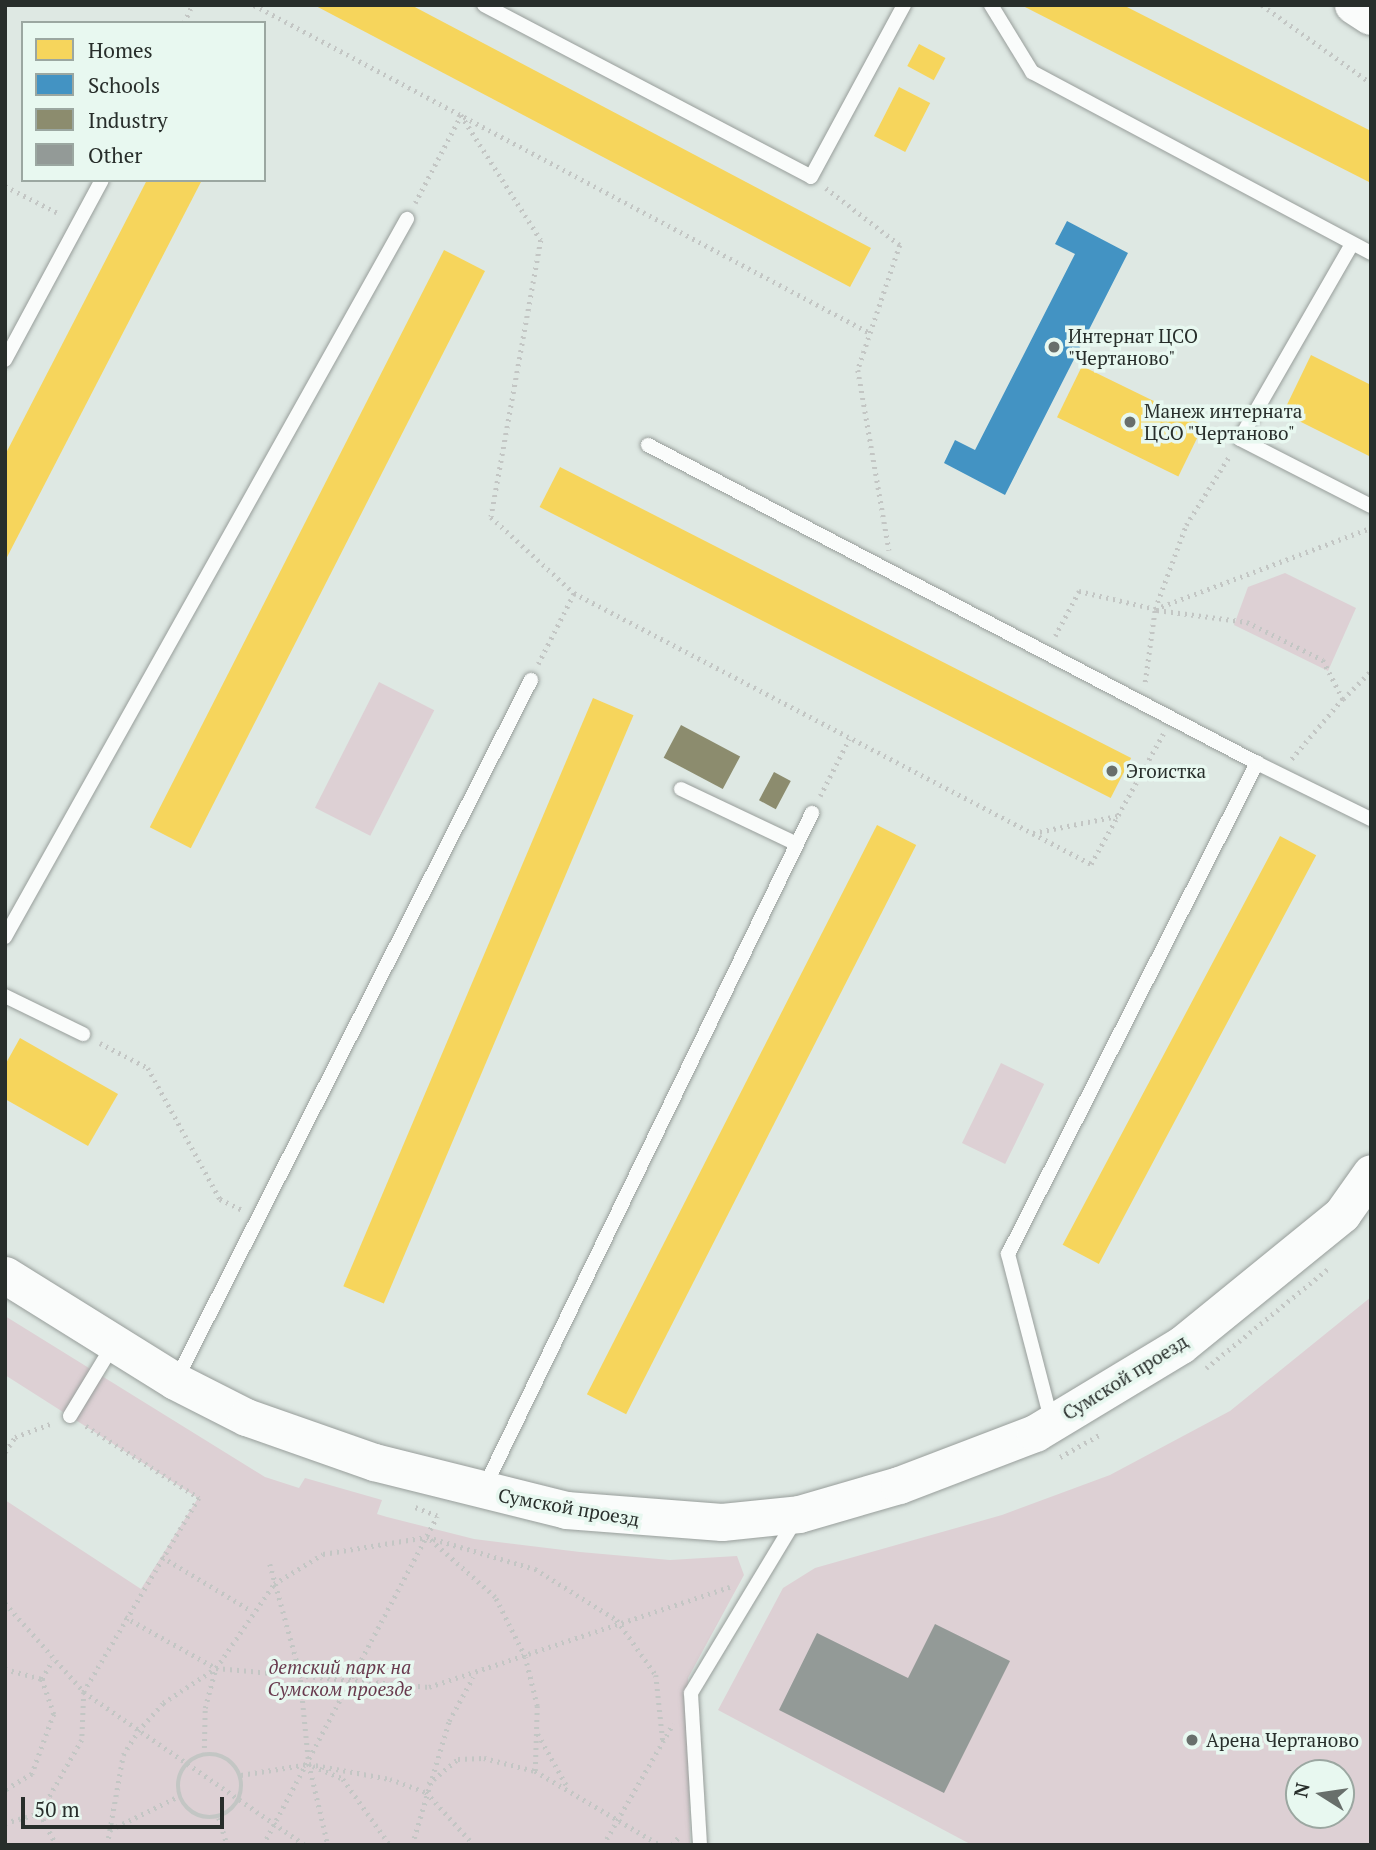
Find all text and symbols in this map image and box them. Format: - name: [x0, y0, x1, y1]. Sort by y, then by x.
- legend: [21, 21, 266, 182]
- text: Homes: [88, 36, 153, 64]
- text: Schools: [88, 71, 160, 99]
- text: Industry: [88, 106, 168, 134]
- text: Other: [88, 141, 142, 169]
- place label: Интернат ЦСО "Чертаново": [1068, 325, 1198, 369]
- marker: Интернат ЦСО "Чертаново": [1046, 339, 1062, 355]
- place label: Манеж интерната ЦСО "Чертаново": [1144, 400, 1302, 444]
- marker: Манеж интерната ЦСО "Чертаново": [1122, 414, 1138, 430]
- place label: Эгоистка: [1126, 760, 1206, 782]
- marker: Эгоистка: [1104, 763, 1120, 779]
- street label: Сумской проезд: [1058, 1329, 1192, 1425]
- street label: Сумской проезд: [497, 1483, 641, 1531]
- park label: детский парк на Сумском проезде: [268, 1656, 412, 1700]
- place label: Арена Чертаново: [1206, 1729, 1359, 1751]
- marker: Арена Чертаново: [1184, 1732, 1200, 1748]
- north arrow: [1285, 1759, 1355, 1829]
- text: N: [1287, 1780, 1315, 1800]
- scale bar: [24, 1784, 228, 1828]
- text: 50 m: [34, 1795, 80, 1823]

